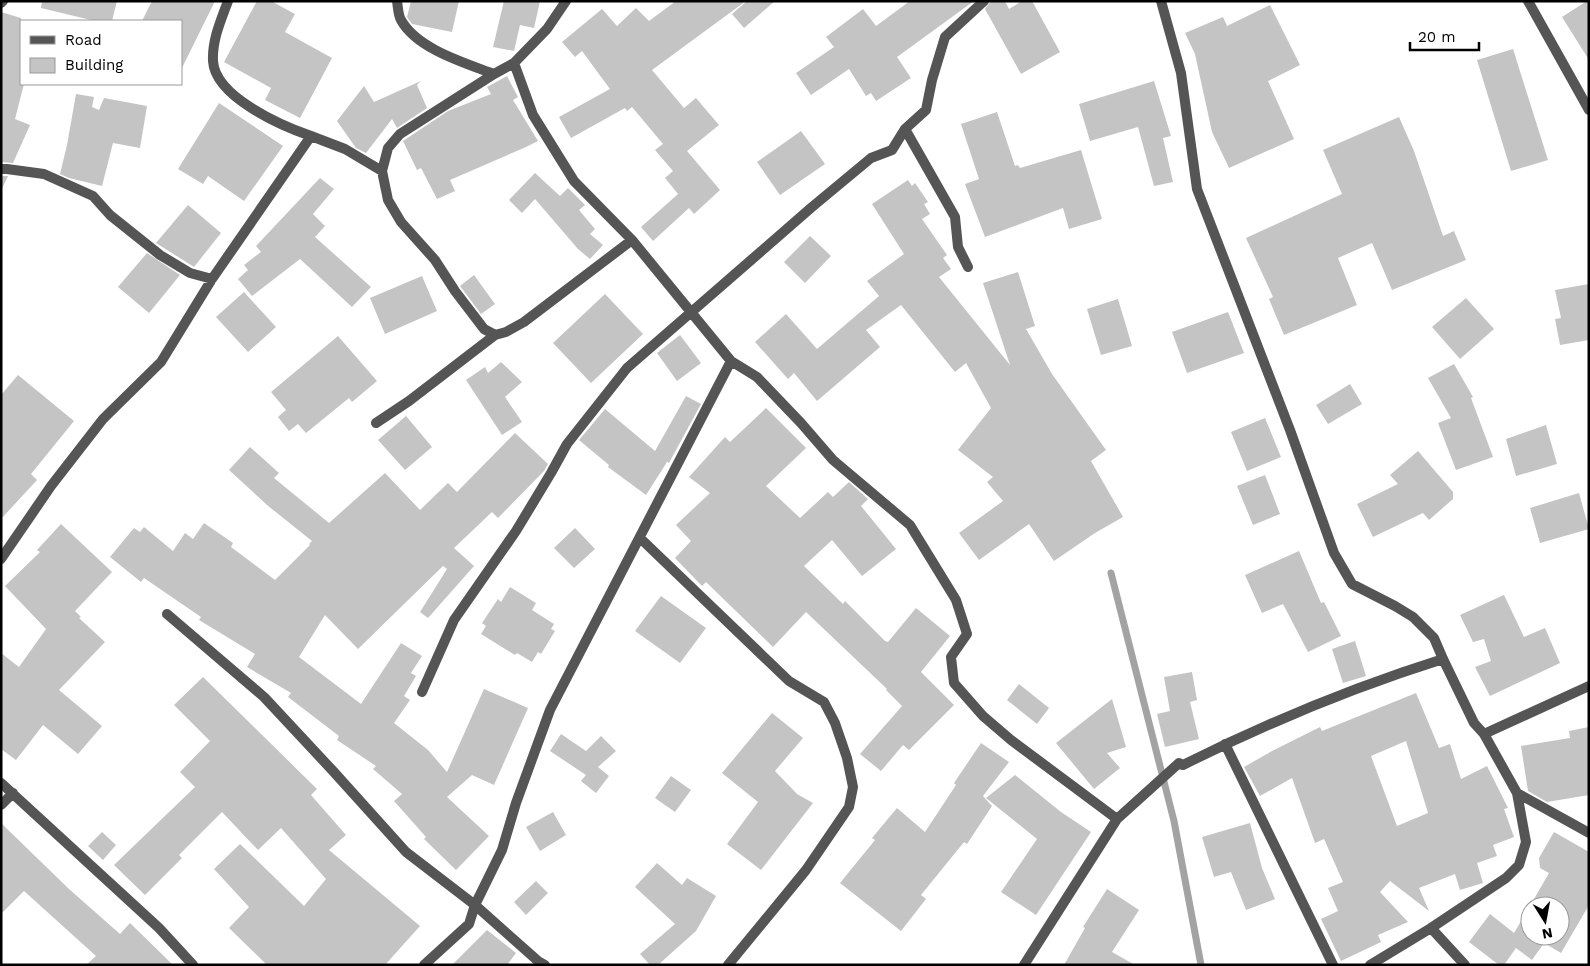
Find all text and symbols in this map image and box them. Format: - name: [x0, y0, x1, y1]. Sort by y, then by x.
- legend: [20, 20, 182, 85]
- scale bar: [1410, 20, 1479, 52]
- text: 20 m: [1418, 28, 1456, 46]
- text: Road: [65, 31, 102, 49]
- text: Building: [65, 56, 123, 74]
- north arrow: [1520, 896, 1570, 946]
- text: N: [1541, 925, 1554, 943]

